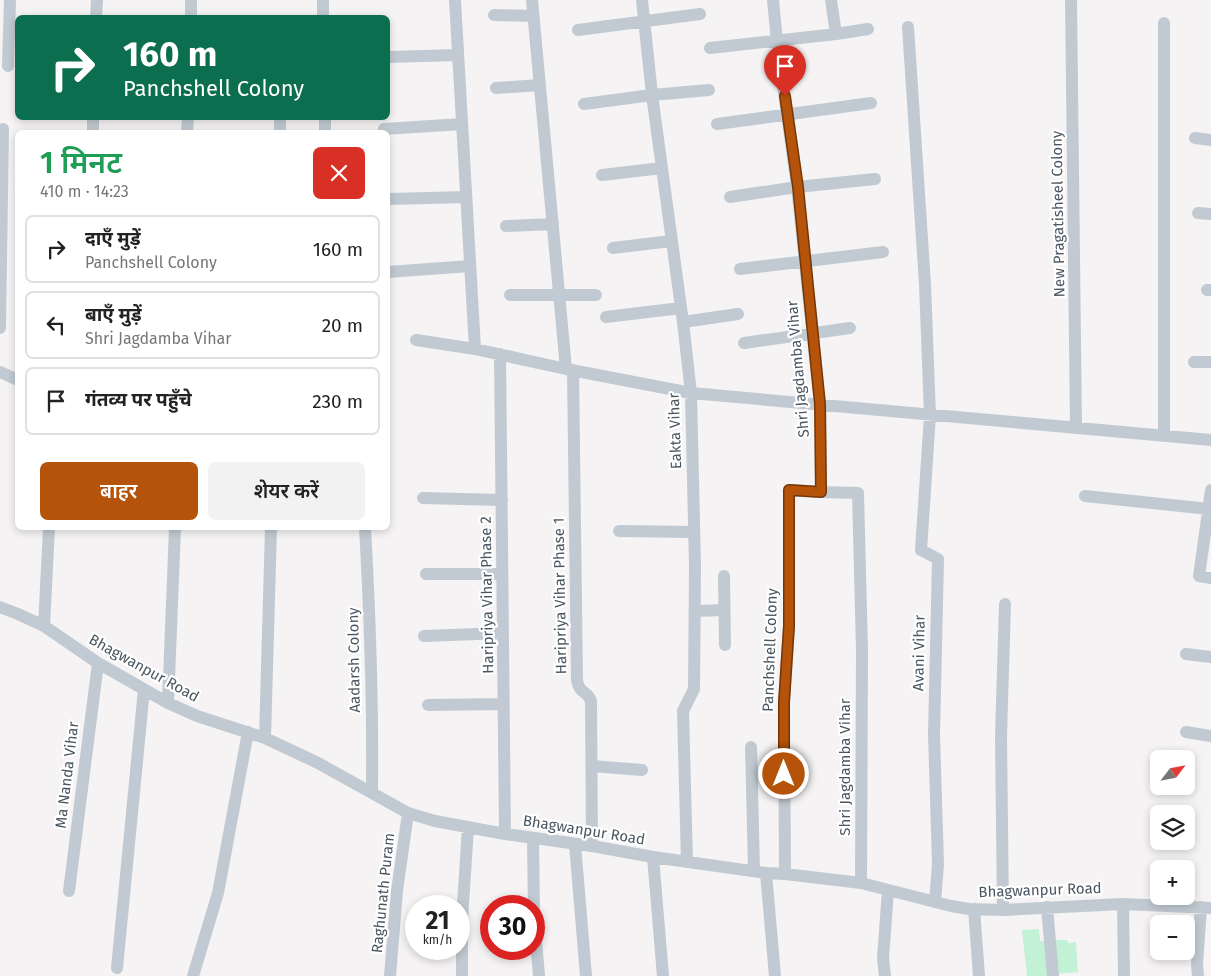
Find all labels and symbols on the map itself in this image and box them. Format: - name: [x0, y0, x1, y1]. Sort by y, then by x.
- pin: [764, 45, 806, 96]
- street label: New Pragatisheel Colony: [1048, 130, 1068, 297]
- street label: Shri Jagdamba Vihar: [783, 300, 813, 438]
- street label: Eakta Vihar: [665, 392, 685, 470]
- street label: Haripriya Vihar Phase 2: [477, 516, 497, 674]
- street label: Haripriya Vihar Phase 1: [550, 517, 570, 675]
- street label: Panchshell Colony: [759, 587, 781, 712]
- street label: Aadarsh Colony: [344, 607, 364, 713]
- street label: Avani Vihar: [909, 615, 929, 691]
- street label: Bhagwanpur Road: [86, 630, 202, 706]
- street label: Shri Jagdamba Vihar: [836, 698, 854, 836]
- street label: Ma Nanda Vihar: [52, 720, 83, 829]
- position arrow: [757, 747, 809, 799]
- north arrow: [1150, 750, 1195, 795]
- street label: Bhagwanpur Road: [522, 811, 646, 849]
- street label: Raghunath Puram: [368, 832, 398, 954]
- street label: Bhagwanpur Road: [978, 879, 1102, 901]
- speed limit sign: 30: [480, 895, 545, 960]

